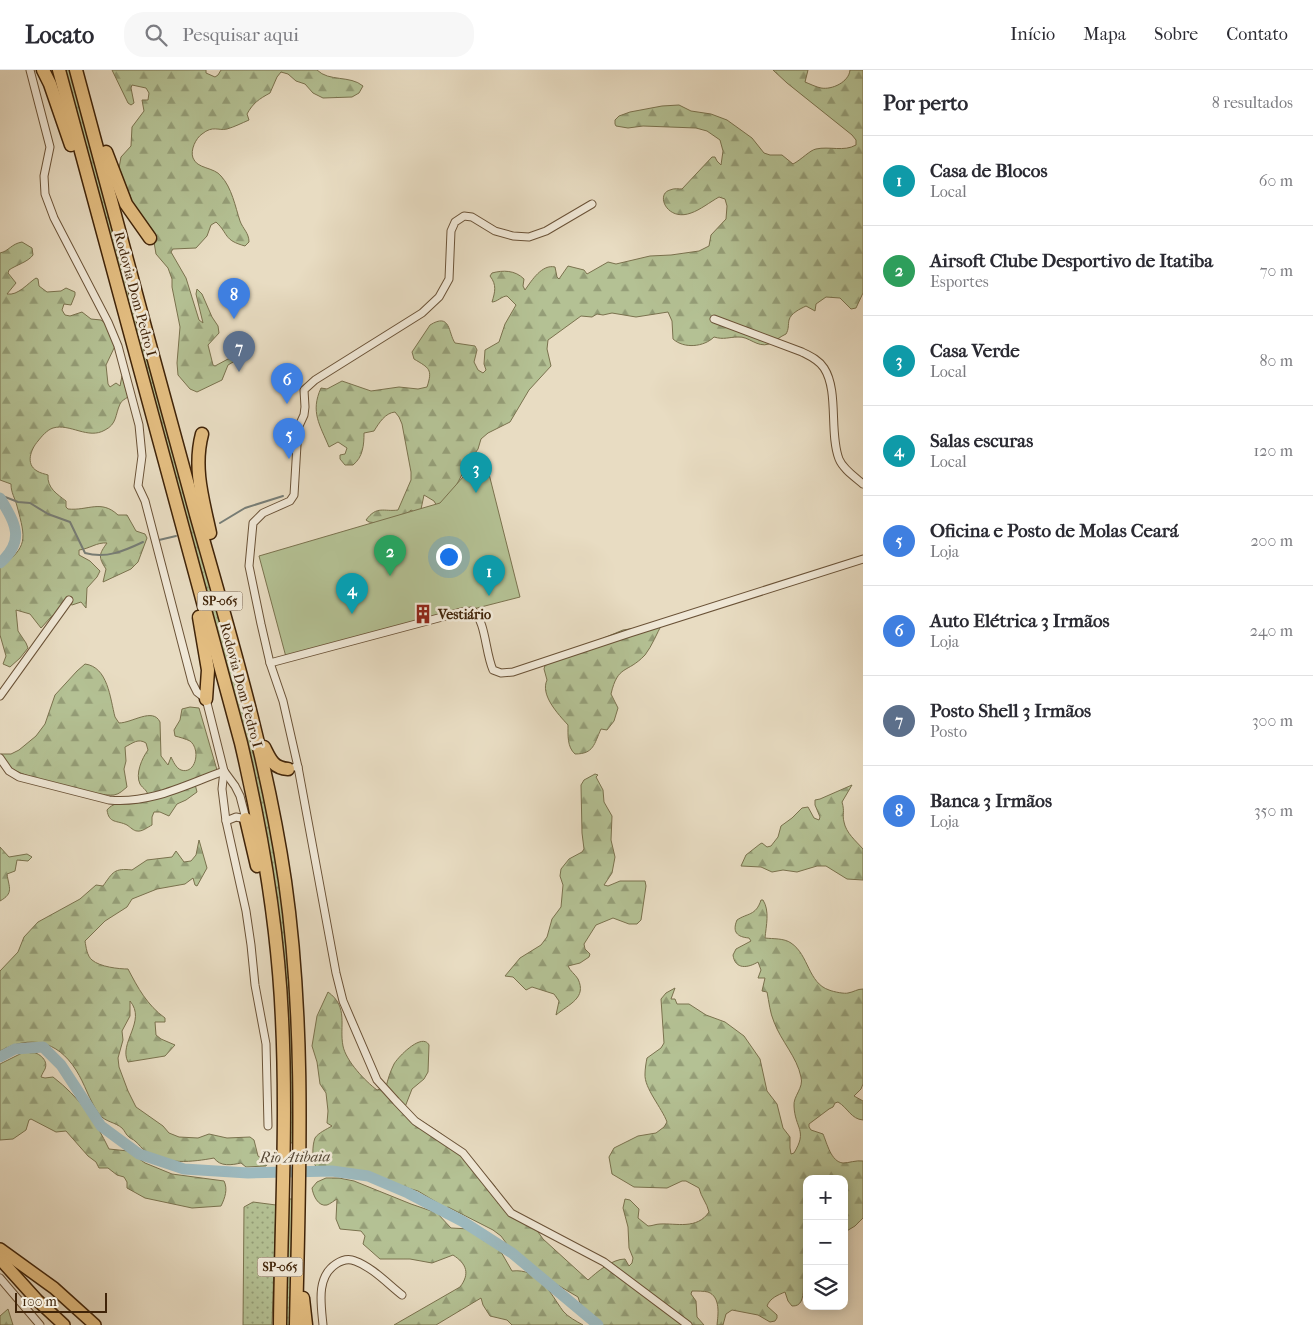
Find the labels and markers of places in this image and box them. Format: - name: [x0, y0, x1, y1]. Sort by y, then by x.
- pin: 8: [218, 278, 250, 319]
- pin: 7: [223, 331, 255, 372]
- pin: 6: [271, 363, 303, 404]
- pin: 5: [273, 418, 305, 459]
- pin: 3: [460, 452, 492, 493]
- pin: 2: [374, 535, 406, 576]
- pin: 1: [473, 555, 505, 596]
- pin: 4: [336, 573, 368, 614]
- building icon: Vestiário: [412, 603, 434, 625]
- place label: Vestiário: [437, 606, 491, 623]

